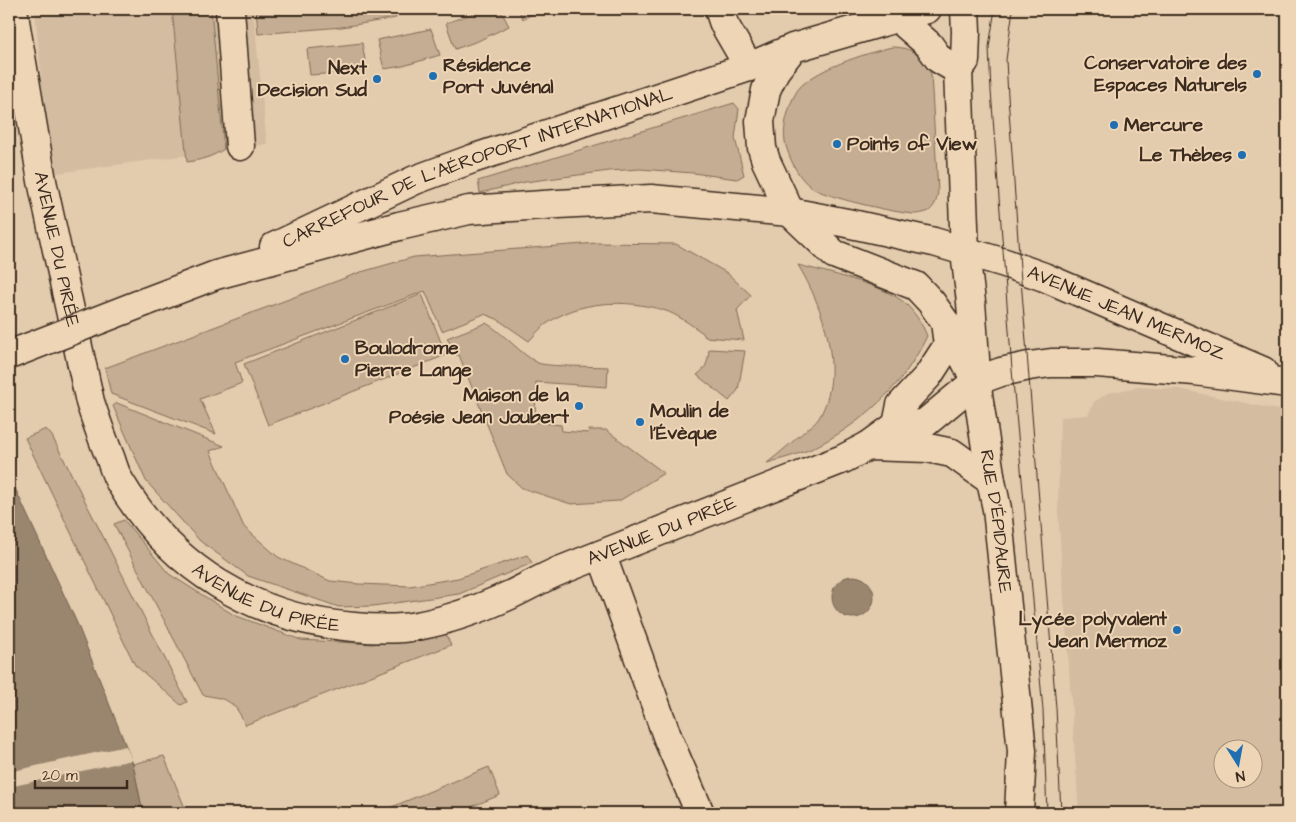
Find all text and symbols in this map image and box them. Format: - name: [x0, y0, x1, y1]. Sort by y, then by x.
- place label: Conservatoire des Espaces Naturels: [1084, 50, 1247, 99]
- place label: Résidence Port Juvénal: [443, 52, 554, 101]
- place label: Next Decision Sud: [258, 55, 367, 104]
- marker: Conservatoire des Espaces Naturels: [1251, 68, 1263, 80]
- marker: Résidence Port Juvénal: [427, 70, 439, 82]
- marker: Next Decision Sud: [371, 73, 383, 85]
- street label: CARREFOUR DE L'AÉROPORT INTERNATIONAL: [278, 80, 676, 255]
- place label: Mercure: [1124, 112, 1204, 139]
- marker: Mercure: [1108, 119, 1120, 131]
- place label: Points of View: [847, 131, 977, 158]
- marker: Points of View: [831, 138, 843, 150]
- place label: Le Thèbes: [1139, 142, 1232, 169]
- marker: Le Thèbes: [1236, 149, 1248, 161]
- street label: AVENUE DU PIRÉE: [27, 169, 87, 329]
- street label: AVENUE JEAN MERMOZ: [1024, 259, 1231, 367]
- place label: Boulodrome Pierre Lange: [355, 335, 472, 385]
- marker: Boulodrome Pierre Lange: [339, 353, 351, 365]
- place label: Maison de la Poésie Jean Joubert: [389, 382, 569, 431]
- place label: Moulin de l'Évèque: [650, 398, 730, 447]
- marker: Maison de la Poésie Jean Joubert: [573, 400, 585, 412]
- marker: Moulin de l'Évèque: [634, 416, 646, 428]
- street label: RUE D'ÉPIDAURE: [973, 448, 1019, 595]
- street label: AVENUE DU PIRÉE: [583, 489, 740, 572]
- street label: AVENUE DU PIRÉE: [186, 556, 342, 639]
- place label: Lycée polyvalent Jean Mermoz: [1019, 606, 1168, 655]
- marker: Lycée polyvalent Jean Mermoz: [1171, 624, 1183, 636]
- north arrow: [1214, 740, 1264, 790]
- scale bar: [35, 757, 128, 789]
- text: 20 m: [42, 765, 78, 786]
- text: N: [1234, 765, 1247, 786]

